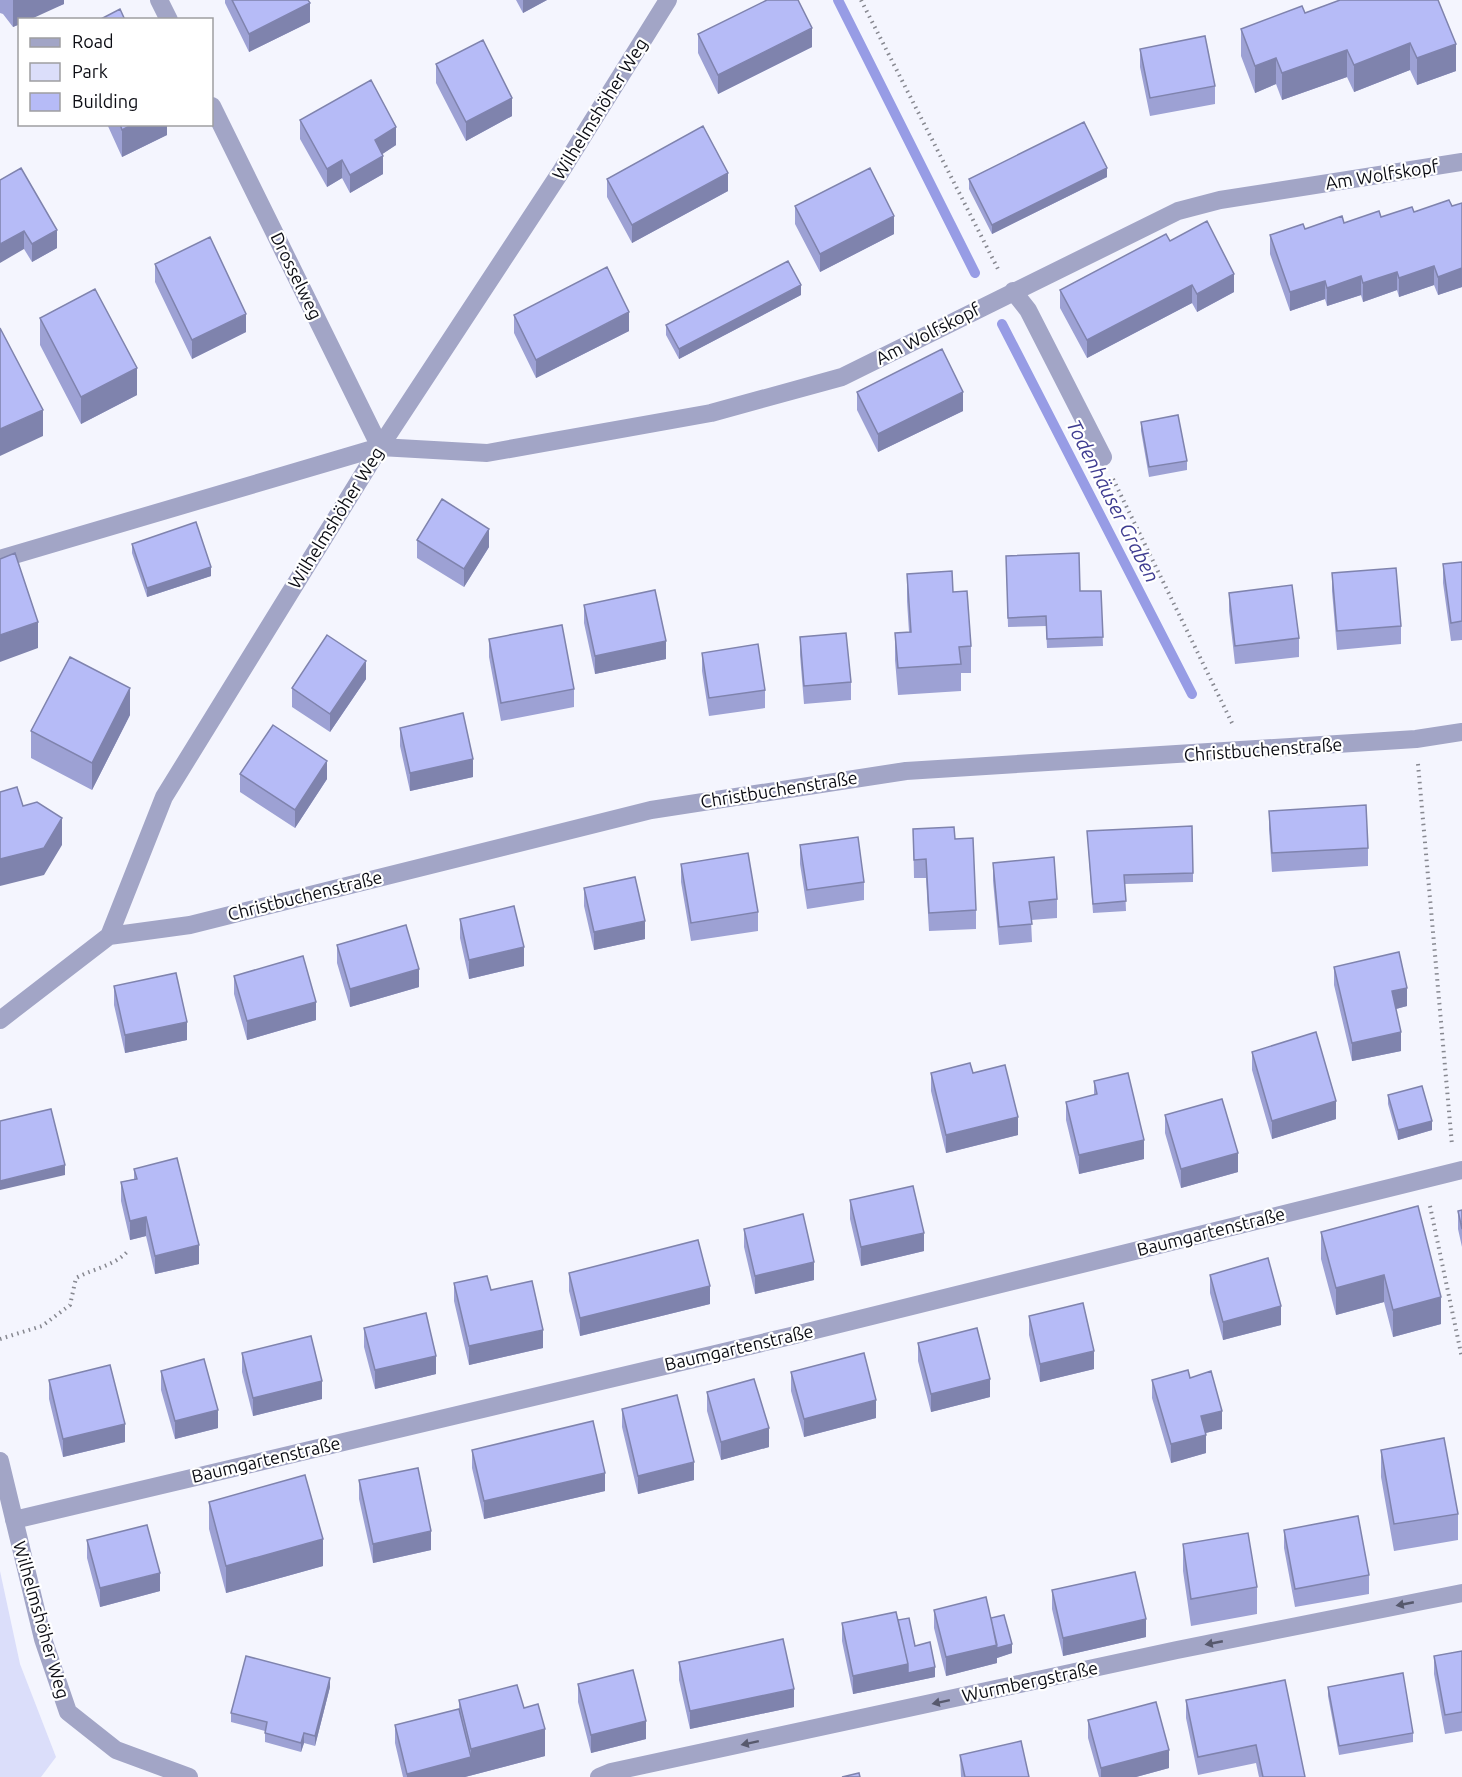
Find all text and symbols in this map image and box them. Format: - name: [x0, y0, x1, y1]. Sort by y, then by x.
- legend: [18, 18, 213, 126]
- text: Road: [72, 31, 114, 51]
- street label: Wilhelmshöher Weg: [547, 34, 651, 183]
- text: Park: [72, 61, 108, 81]
- text: Building: [72, 91, 138, 111]
- street label: Am Wolfskopf: [1324, 155, 1440, 193]
- street label: Drosselweg: [267, 229, 327, 322]
- street label: Am Wolfskopf: [872, 298, 983, 368]
- water label: Todenhäuser Graben: [1062, 415, 1165, 586]
- street label: Wilhelmshöher Weg: [283, 443, 387, 592]
- street label: Christbuchenstraße: [1183, 733, 1343, 765]
- street label: Christbuchenstraße: [699, 767, 859, 811]
- street label: Christbuchenstraße: [225, 866, 384, 924]
- street label: Baumgartenstraße: [1135, 1203, 1287, 1259]
- street label: Baumgartenstraße: [663, 1320, 815, 1374]
- street label: Baumgartenstraße: [190, 1432, 342, 1486]
- street label: Wilhelmshöher Weg: [10, 1539, 74, 1701]
- one-way arrow: [1395, 1600, 1414, 1610]
- one-way arrow: [1204, 1639, 1223, 1648]
- street label: Wurmbergstraße: [960, 1657, 1100, 1705]
- one-way arrow: [931, 1698, 950, 1707]
- one-way arrow: [741, 1739, 760, 1749]

